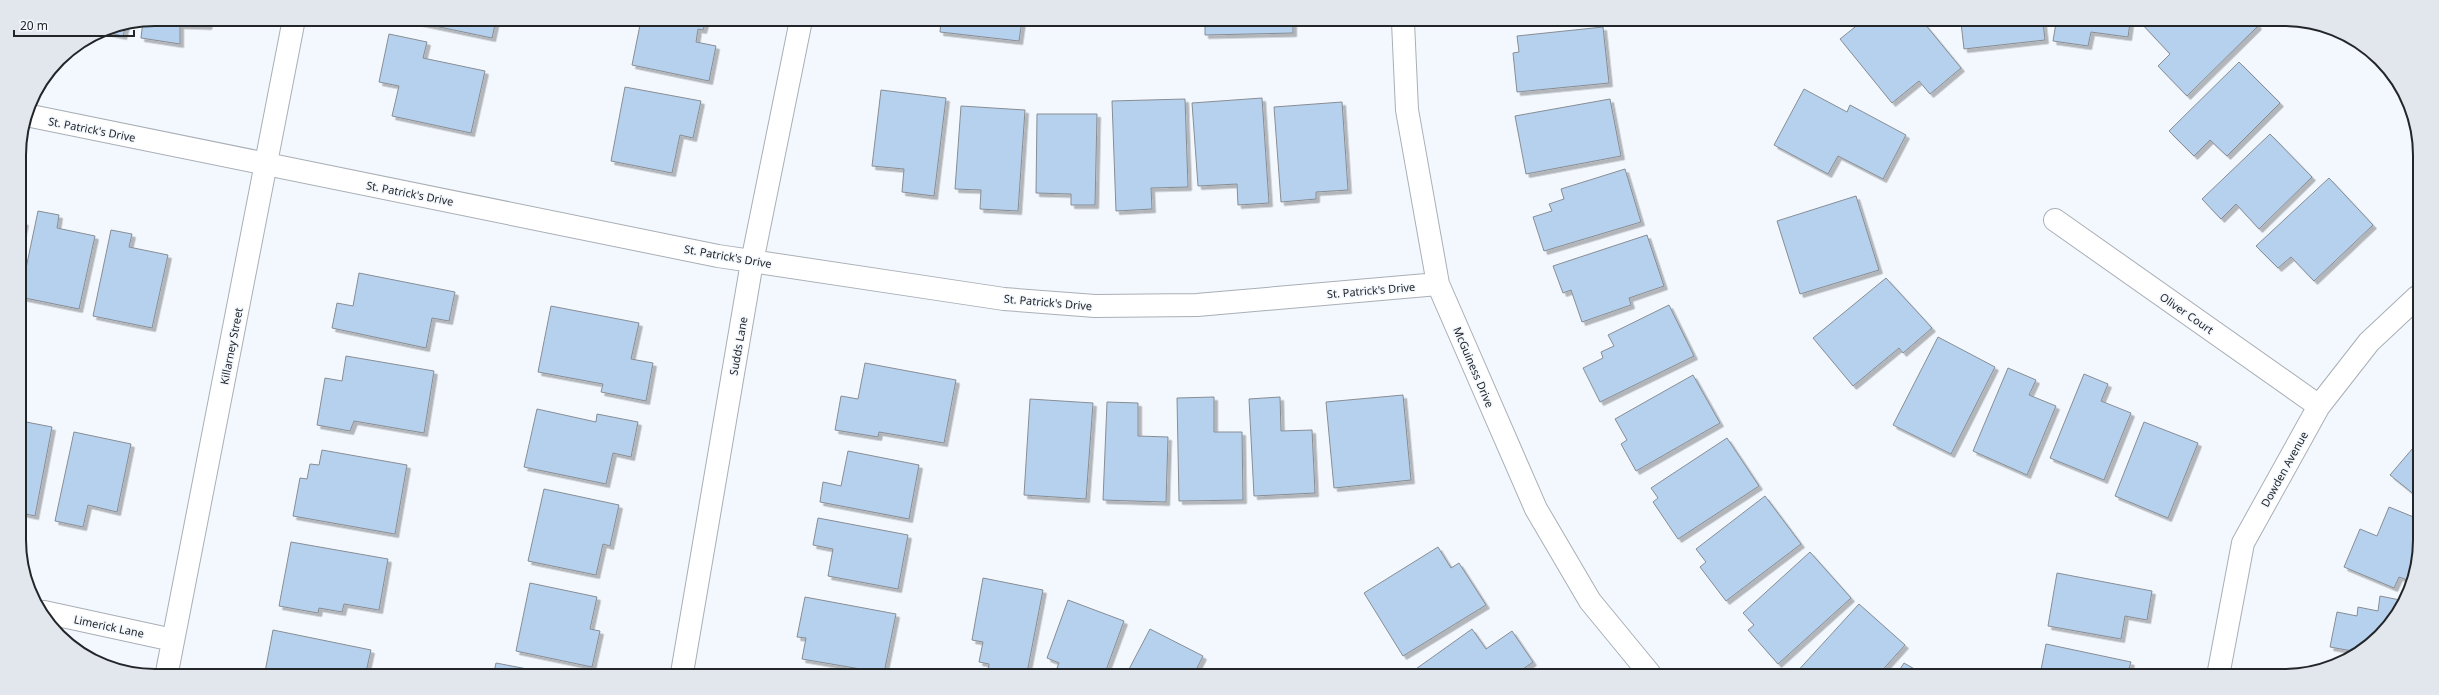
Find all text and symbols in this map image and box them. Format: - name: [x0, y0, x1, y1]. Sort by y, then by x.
- scale bar: [14, 12, 134, 38]
- text: 20 m: [20, 17, 48, 34]
- street label: St. Patrick's Drive: [47, 113, 137, 145]
- street label: St. Patrick's Drive: [365, 177, 455, 209]
- street label: St. Patrick's Drive: [683, 241, 773, 271]
- street label: St. Patrick's Drive: [1326, 279, 1416, 301]
- street label: Oliver Court: [2157, 289, 2217, 337]
- street label: St. Patrick's Drive: [1003, 291, 1093, 313]
- street label: Killarney Street: [216, 306, 246, 386]
- street label: Sudds Lane: [725, 315, 751, 377]
- street label: McGuiness Drive: [1450, 324, 1498, 410]
- street label: Dowden Avenue: [2257, 428, 2311, 510]
- street label: Limerick Lane: [73, 611, 145, 641]

